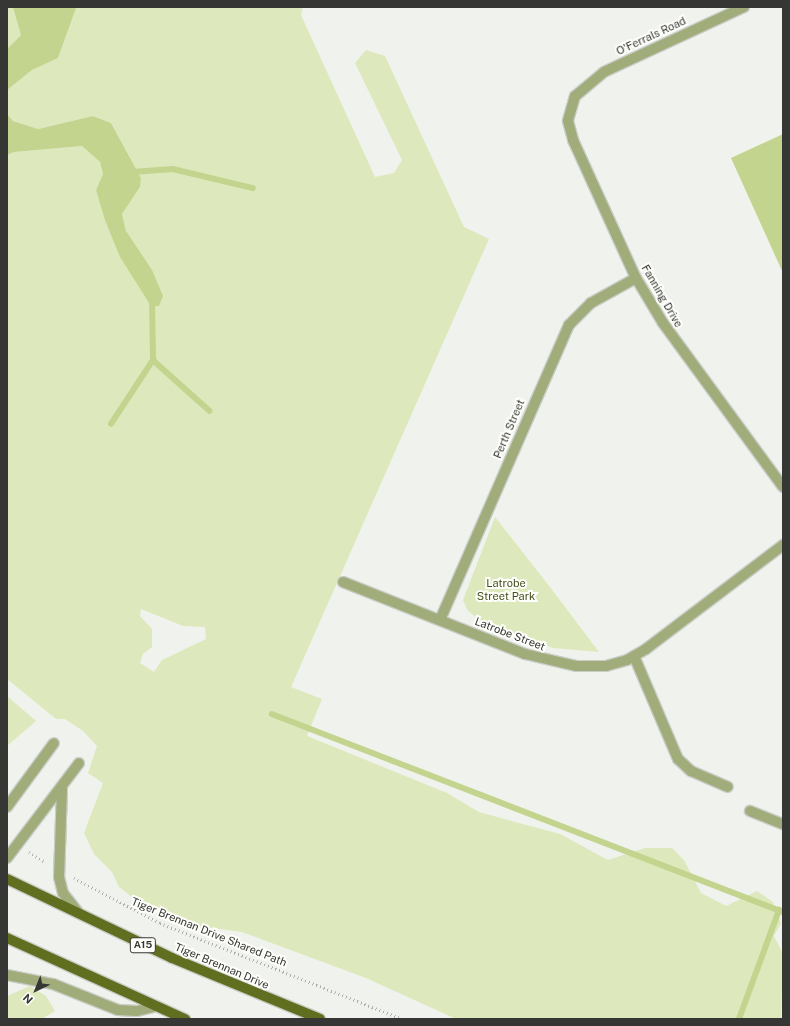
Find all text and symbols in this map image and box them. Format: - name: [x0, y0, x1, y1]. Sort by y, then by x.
- street label: O'Ferrals Road: [614, 14, 688, 58]
- street label: Fanning Drive: [639, 262, 685, 330]
- street label: Perth Street: [491, 398, 527, 460]
- park label: Latrobe Street Park: [477, 577, 535, 603]
- street label: Latrobe Street: [473, 615, 547, 653]
- street label: Tiger Brennan Drive Shared Path: [129, 895, 289, 969]
- road number: A15: [129, 937, 157, 953]
- street label: Tiger Brennan Drive: [173, 940, 271, 992]
- north arrow: [16, 970, 56, 1010]
- text: N: [21, 991, 35, 1006]

